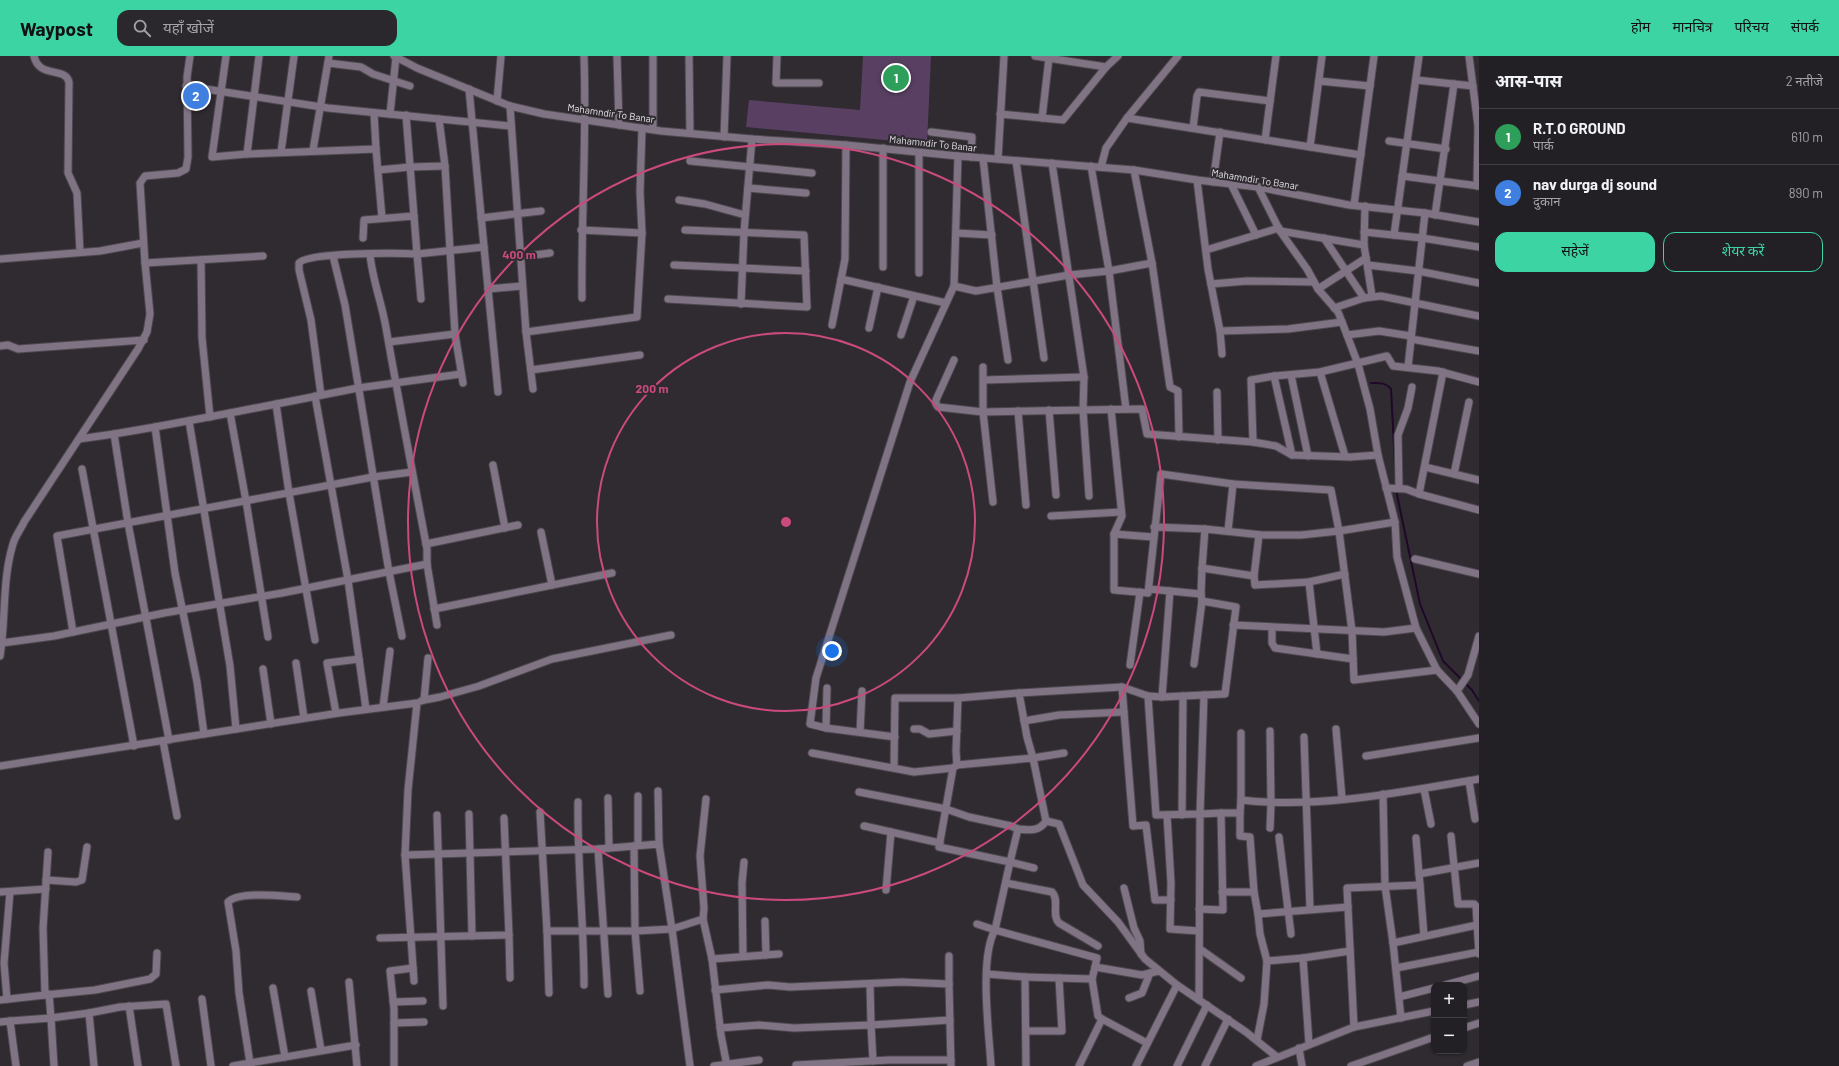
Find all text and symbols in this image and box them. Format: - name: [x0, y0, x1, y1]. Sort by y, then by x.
- search box: [117, 10, 397, 46]
- text: Waypost: [20, 17, 93, 40]
- icon: search: [131, 17, 153, 39]
- text: यहाँ खोजें: [163, 18, 214, 36]
- text: होम: [1631, 18, 1650, 35]
- text: मानचित्र: [1672, 18, 1713, 35]
- text: परिचय: [1735, 18, 1769, 35]
- text: संपर्क: [1791, 18, 1819, 35]
- pin: 1: [883, 63, 909, 93]
- text: आस-पास: [1495, 70, 1562, 90]
- text: 2 नतीजे: [1786, 73, 1823, 89]
- pin: 2: [183, 81, 209, 111]
- street label: Mahamndir To Banar: [567, 101, 656, 125]
- text: R.T.O GROUND: [1533, 119, 1626, 137]
- text: 1: [1506, 129, 1510, 145]
- text: 610 m: [1791, 129, 1823, 145]
- street label: Mahamndir To Banar: [889, 132, 978, 154]
- text: पार्क: [1533, 137, 1554, 153]
- street label: Mahamndir To Banar: [1211, 166, 1300, 192]
- text: nav durga dj sound: [1533, 175, 1657, 193]
- text: 2: [1504, 185, 1512, 201]
- text: 890 m: [1789, 185, 1823, 201]
- text: दुकान: [1533, 193, 1560, 209]
- button: सहेजें: [1495, 232, 1655, 272]
- button: शेयर करें: [1663, 232, 1823, 272]
- text: 400 m: [502, 247, 536, 261]
- text: 200 m: [636, 381, 668, 395]
- centre of rings: [779, 515, 793, 529]
- your location: [822, 641, 842, 661]
- map controls: [1431, 982, 1467, 1054]
- button: +: [1431, 982, 1467, 1018]
- button: −: [1431, 1018, 1467, 1054]

